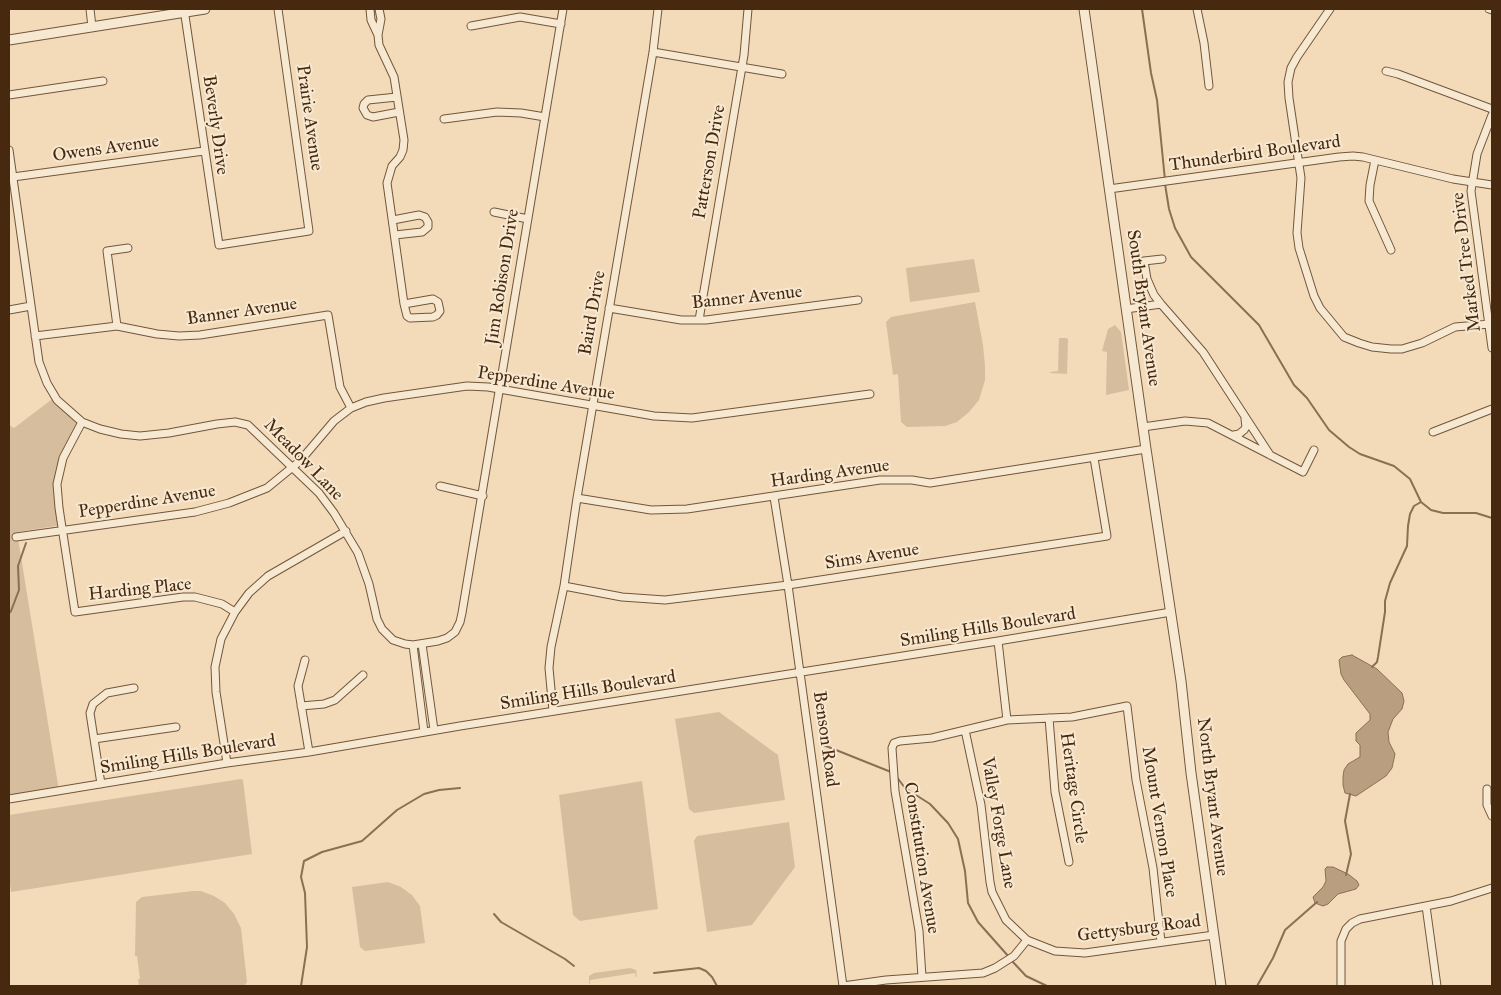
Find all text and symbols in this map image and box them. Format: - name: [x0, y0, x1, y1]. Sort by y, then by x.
- street label: Prairie Avenue: [291, 64, 327, 172]
- street label: Beverly Drive: [197, 74, 233, 176]
- street label: Patterson Drive: [689, 103, 731, 221]
- street label: Owens Avenue: [51, 131, 161, 167]
- street label: Thunderbird Boulevard: [1168, 131, 1342, 177]
- street label: Marked Tree Drive: [1448, 191, 1486, 333]
- street label: Jim Robison Drive: [482, 207, 524, 347]
- street label: South Bryant Avenue: [1121, 228, 1165, 388]
- street label: Baird Drive: [575, 269, 611, 357]
- street label: Banner Avenue: [691, 281, 803, 315]
- street label: Banner Avenue: [185, 294, 299, 330]
- street label: Pepperdine Avenue: [476, 362, 616, 406]
- street label: Meadow Lane: [259, 415, 347, 505]
- street label: Harding Avenue: [769, 455, 891, 493]
- street label: Pepperdine Avenue: [77, 480, 217, 524]
- street label: Sims Avenue: [823, 539, 921, 575]
- street label: Harding Place: [87, 574, 193, 606]
- street label: Smiling Hills Boulevard: [899, 603, 1077, 653]
- street label: Smiling Hills Boulevard: [499, 666, 677, 716]
- street label: Benson Road: [808, 690, 842, 788]
- street label: North Bryant Avenue: [1192, 716, 1232, 878]
- street label: Smiling Hills Boulevard: [99, 730, 277, 780]
- street label: Heritage Circle: [1055, 731, 1091, 845]
- street label: Mount Vernon Place: [1136, 745, 1182, 899]
- street label: Valley Forge Lane: [976, 756, 1020, 890]
- street label: Constitution Avenue: [898, 781, 944, 935]
- street label: Gettysburg Road: [1076, 911, 1202, 947]

